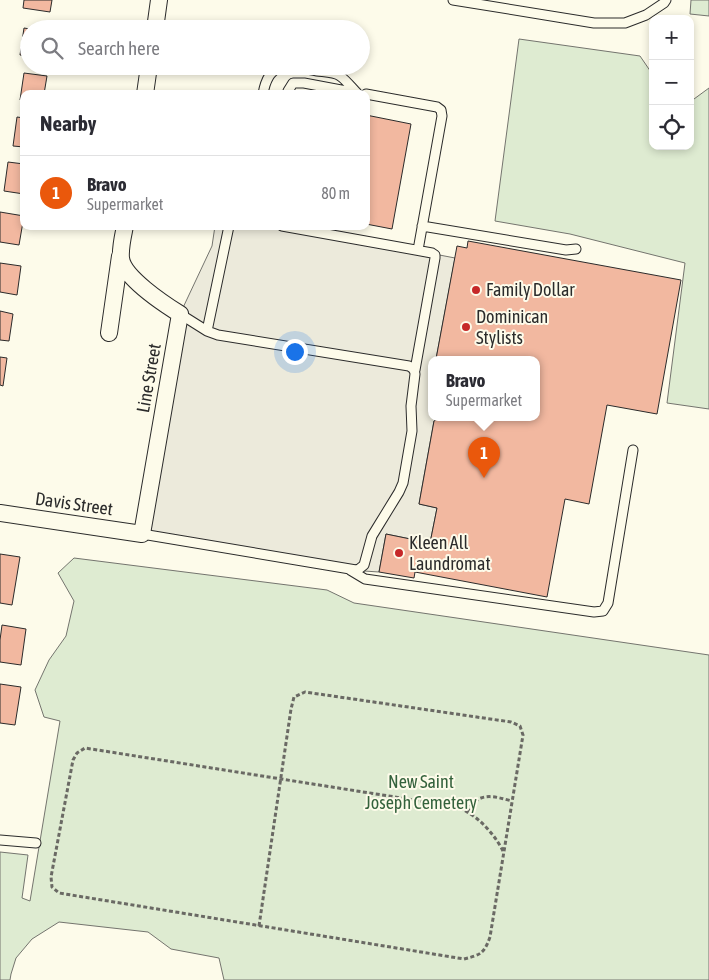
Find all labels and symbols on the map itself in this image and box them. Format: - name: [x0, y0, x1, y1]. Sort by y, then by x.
- place label: Family Dollar: [486, 279, 575, 300]
- marker: Family Dollar: [470, 284, 482, 296]
- place label: Dominican Stylists: [476, 306, 548, 348]
- marker: Dominican Stylists: [460, 321, 472, 333]
- your location: [282, 339, 308, 365]
- street label: Line Street: [132, 342, 165, 414]
- pin: 1: [468, 437, 500, 478]
- street label: Davis Street: [34, 488, 114, 519]
- place label: Kleen All Laundromat: [409, 532, 491, 574]
- marker: Kleen All Laundromat: [393, 547, 405, 559]
- park label: New Saint Joseph Cemetery: [365, 771, 477, 813]

